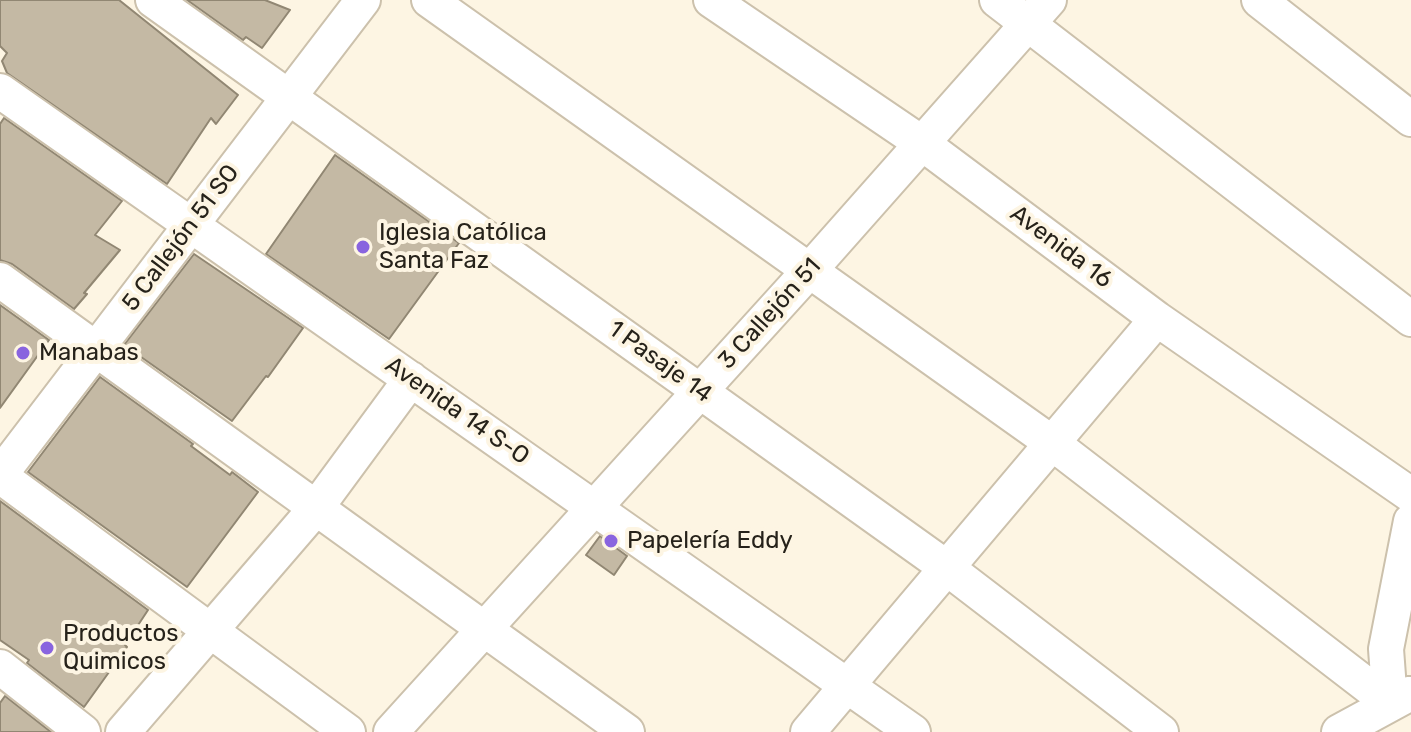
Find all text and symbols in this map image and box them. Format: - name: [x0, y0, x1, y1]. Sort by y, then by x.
- street label: 5 Callejón 51 SO: [117, 159, 245, 317]
- street label: Avenida 16: [1004, 199, 1118, 295]
- place label: Iglesia Católica Santa Faz: [379, 219, 547, 275]
- marker: Iglesia Católica Santa Faz: [354, 238, 372, 256]
- street label: 3 Callejón 51: [713, 253, 827, 375]
- street label: 1 Pasaje 14: [603, 315, 717, 409]
- place label: Manabas: [39, 339, 139, 367]
- marker: Manabas: [14, 344, 32, 362]
- street label: Avenida 14 S-O: [379, 351, 535, 471]
- place label: Papelería Eddy: [627, 527, 793, 555]
- marker: Papelería Eddy: [602, 532, 620, 550]
- place label: Productos Quimicos: [63, 620, 178, 676]
- marker: Productos Quimicos: [38, 639, 56, 657]

